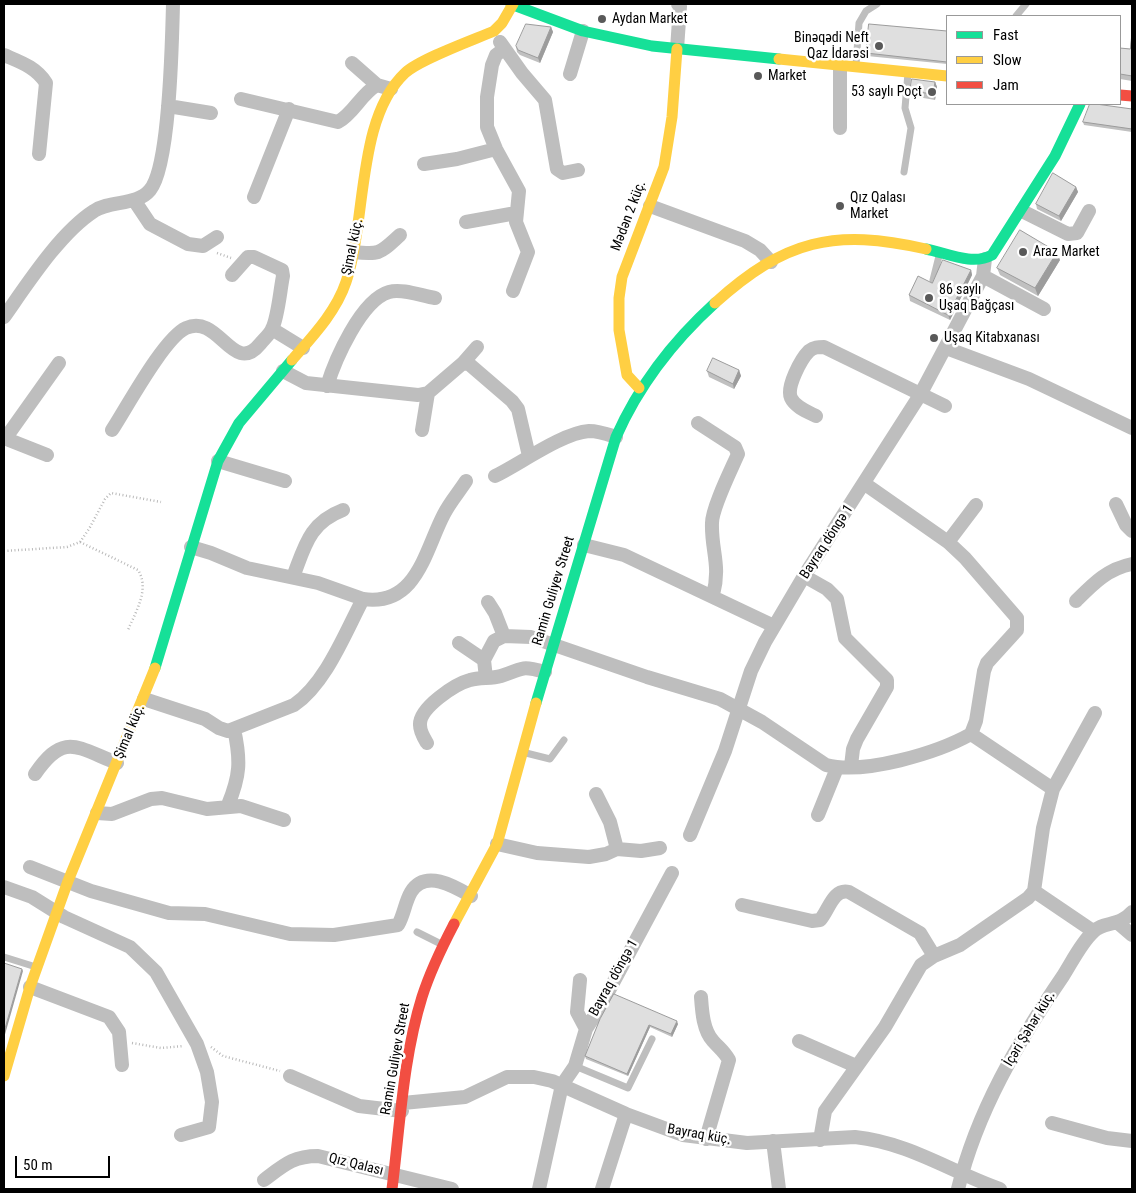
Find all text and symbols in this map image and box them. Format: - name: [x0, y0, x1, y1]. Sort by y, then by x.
- place label: Aydan Market: [612, 11, 688, 27]
- marker: Aydan Market: [596, 13, 608, 25]
- legend: [946, 15, 1121, 105]
- text: Fast: [993, 26, 1018, 44]
- place label: Binəqədi Neft Qaz İdarəsi: [794, 30, 869, 62]
- marker: Binəqədi Neft Qaz İdarəsi: [873, 40, 885, 52]
- text: Slow: [993, 51, 1022, 69]
- place label: Market: [768, 68, 806, 84]
- marker: Market: [752, 70, 764, 82]
- text: Jam: [993, 76, 1019, 94]
- place label: 53 saylı Poçt: [851, 84, 922, 100]
- marker: 53 saylı Poçt: [926, 86, 938, 98]
- street label: Mədən 2 küç.: [608, 178, 650, 254]
- place label: Qız Qalası Market: [850, 190, 906, 222]
- marker: Qız Qalası Market: [834, 200, 846, 212]
- street label: Şimal küç.: [339, 217, 367, 277]
- place label: Araz Market: [1033, 244, 1100, 260]
- marker: Araz Market: [1017, 246, 1029, 258]
- place label: 86 saylı Uşaq Bağçası: [939, 282, 1014, 314]
- marker: 86 saylı Uşaq Bağçası: [923, 292, 935, 304]
- place label: Uşaq Kitabxanası: [944, 330, 1040, 346]
- marker: Uşaq Kitabxanası: [928, 332, 940, 344]
- street label: Bayraq döngə 1: [797, 502, 857, 582]
- street label: Ramin Guliyev Street: [529, 534, 579, 648]
- street label: Şimal küç.: [111, 702, 149, 762]
- street label: Bayraq döngə 1: [586, 937, 642, 1019]
- street label: İçəri Şəhər küç.: [1001, 988, 1059, 1070]
- street label: Ramin Guliyev Street: [378, 1002, 414, 1116]
- street label: Bayraq küç.: [666, 1121, 732, 1149]
- scale bar: [18, 1146, 112, 1178]
- street label: Qız Qalası: [327, 1150, 385, 1180]
- text: 50 m: [23, 1156, 53, 1174]

